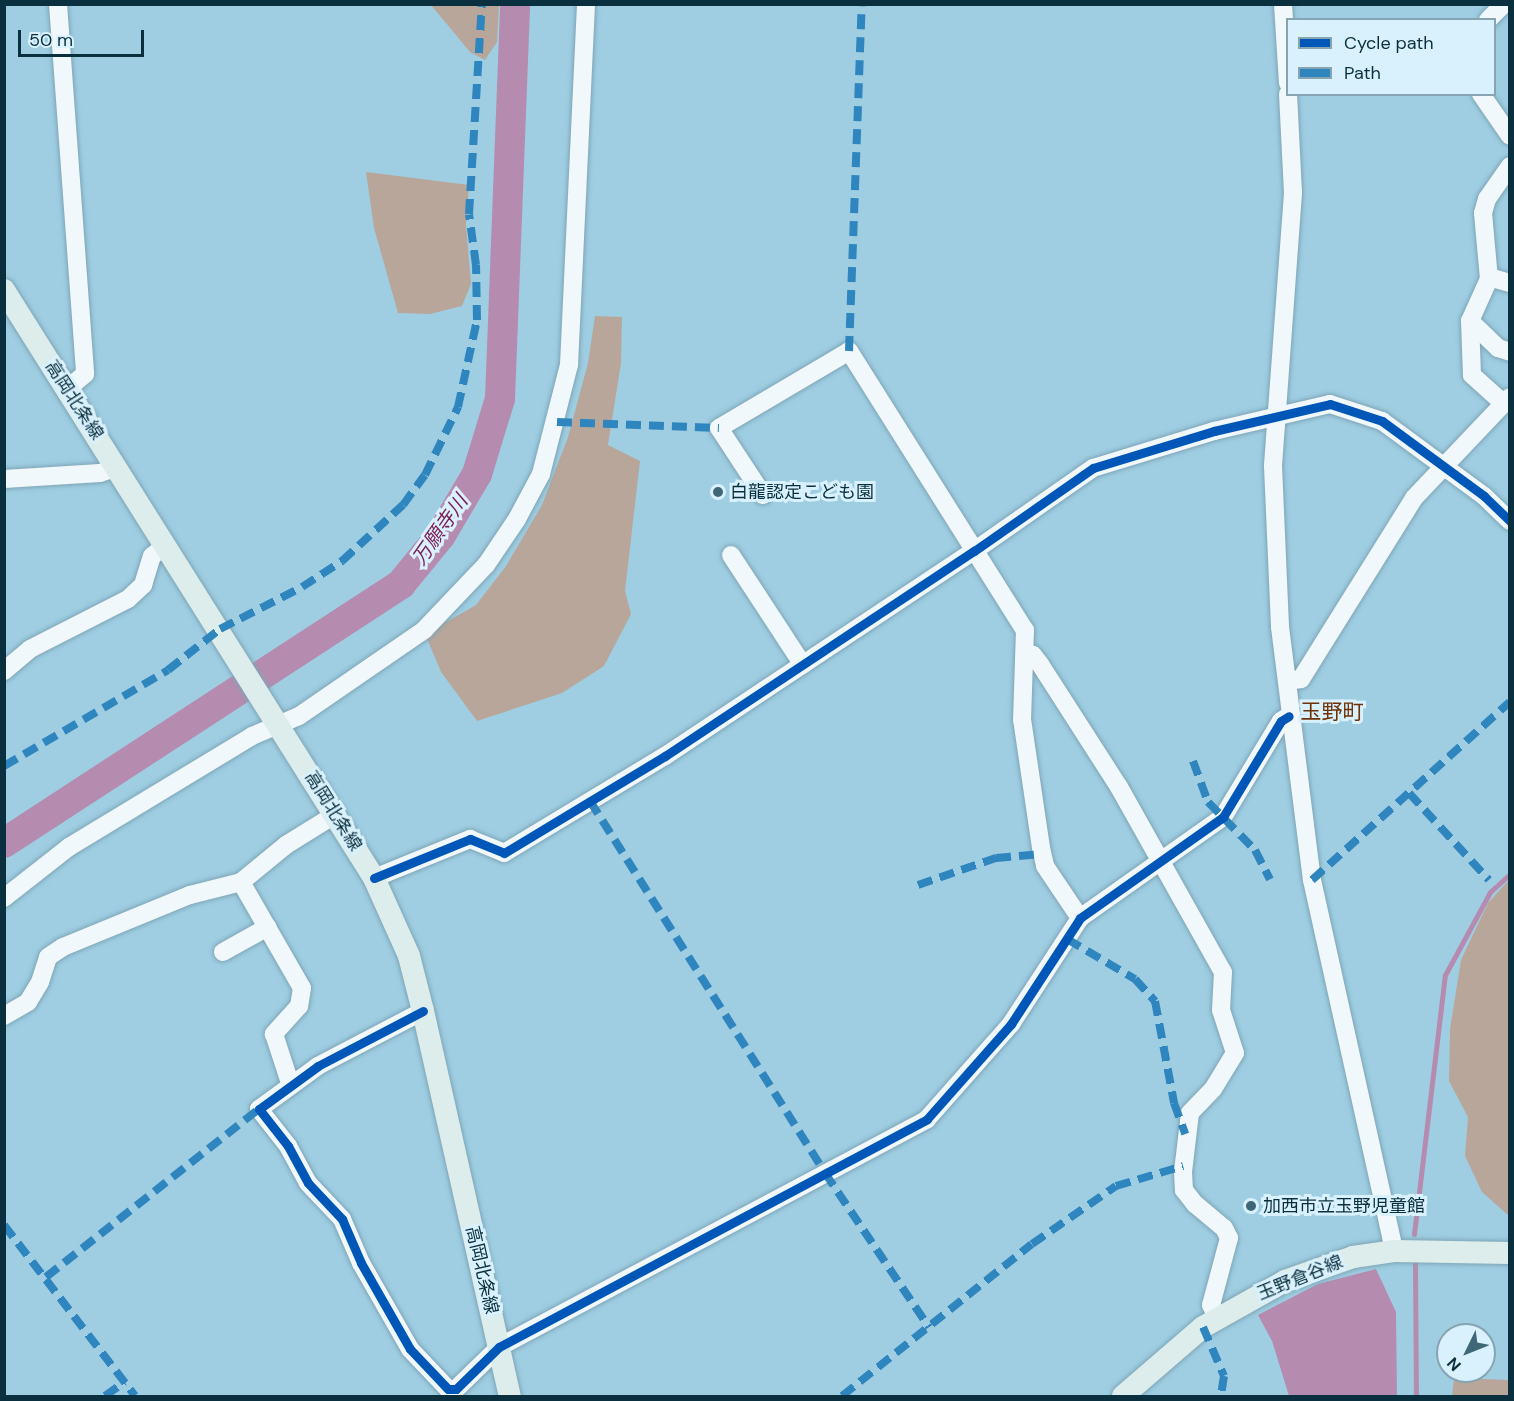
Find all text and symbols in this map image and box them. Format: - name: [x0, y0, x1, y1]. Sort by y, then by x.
- scale bar: [21, 18, 147, 56]
- legend: [1286, 18, 1496, 96]
- text: 50 m: [29, 28, 73, 52]
- text: Cycle path: [1344, 31, 1434, 55]
- text: Path: [1344, 61, 1381, 85]
- street label: 高岡北条線: [40, 356, 108, 444]
- place label: 白龍認定こども園: [730, 481, 874, 503]
- marker: 白龍認定こども園: [711, 485, 725, 499]
- water label: 万願寺川: [407, 490, 473, 570]
- district label: 玉野町: [1301, 699, 1363, 725]
- street label: 高岡北条線: [300, 767, 366, 855]
- place label: 加西市立玉野児童館: [1263, 1195, 1425, 1217]
- marker: 加西市立玉野児童館: [1244, 1199, 1258, 1213]
- street label: 高岡北条線: [461, 1224, 503, 1316]
- street label: 玉野倉谷線: [1254, 1251, 1346, 1305]
- north arrow: [1436, 1323, 1496, 1383]
- text: N: [1442, 1353, 1466, 1376]

